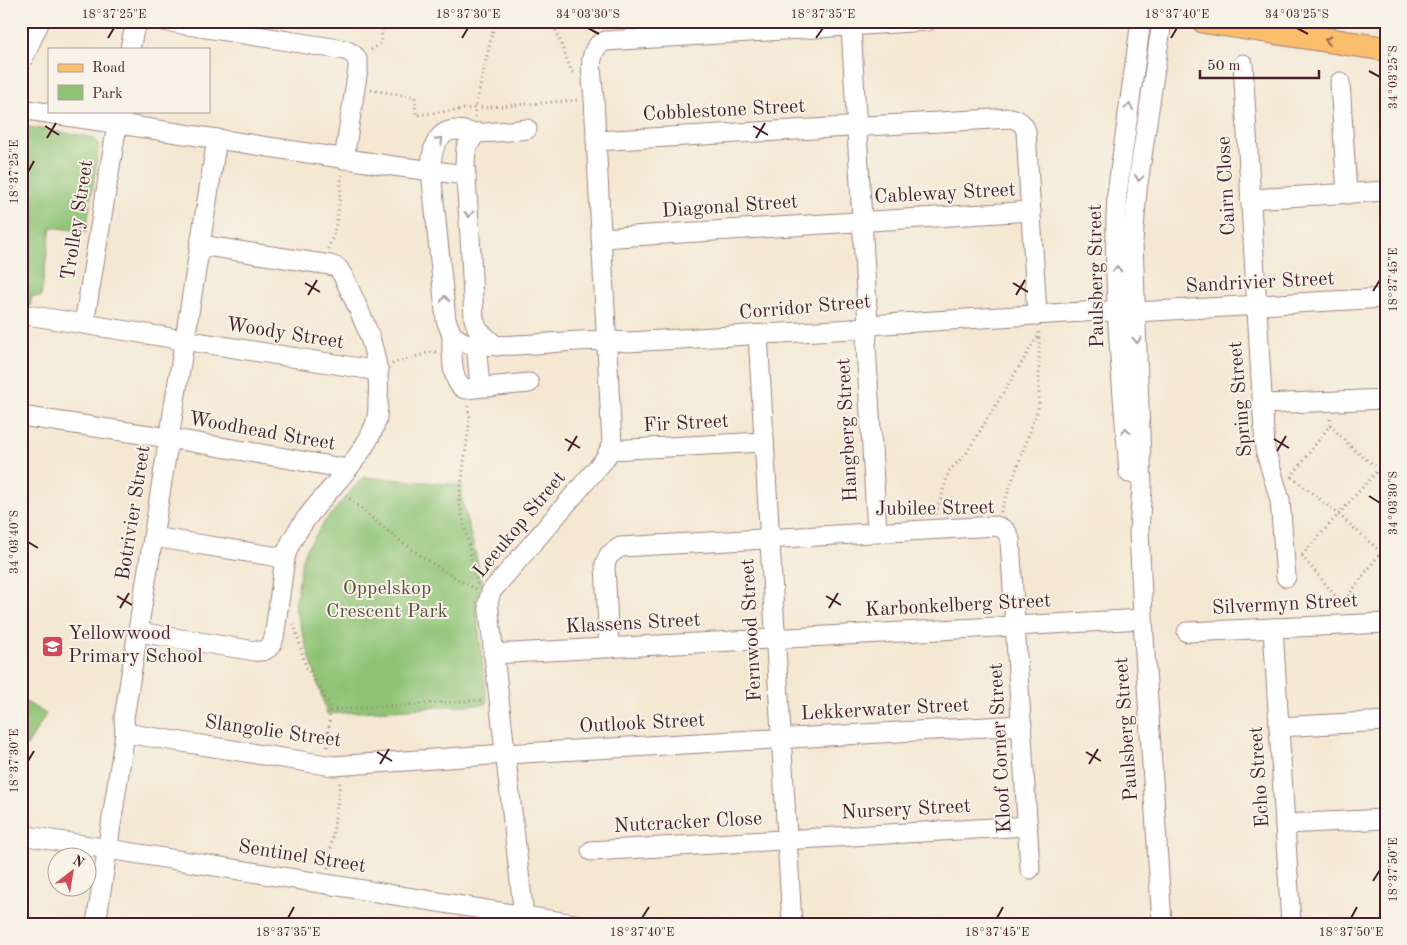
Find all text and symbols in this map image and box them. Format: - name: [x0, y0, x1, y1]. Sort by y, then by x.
- text: 18°37'25"E: [82, 8, 146, 21]
- text: 18°37'35"E: [791, 8, 855, 21]
- text: 34°03'25"S: [1265, 8, 1329, 21]
- text: 18°37'30"E: [436, 9, 500, 21]
- text: 34°03'30"S: [556, 9, 620, 21]
- text: 18°37'40"E: [1145, 9, 1209, 21]
- one-way arrow: [1324, 36, 1332, 46]
- text: 34°03'25"S: [1387, 45, 1400, 109]
- legend: [48, 48, 210, 112]
- scale bar: [1200, 48, 1318, 80]
- text: 50 m: [1207, 59, 1241, 74]
- text: Road: [92, 61, 126, 76]
- text: Park: [92, 87, 123, 102]
- street label: Cobblestone Street: [642, 97, 806, 125]
- one-way arrow: [1123, 103, 1134, 111]
- street label: Cairn Close: [1214, 136, 1240, 236]
- one-way arrow: [434, 137, 443, 146]
- text: 18°37'25"E: [8, 140, 21, 204]
- street label: Trolley Street: [59, 158, 97, 282]
- one-way arrow: [1134, 173, 1144, 182]
- street label: Cableway Street: [874, 180, 1016, 208]
- street label: Diagonal Street: [661, 192, 799, 222]
- street label: Paulsberg Street: [1086, 204, 1108, 348]
- one-way arrow: [464, 210, 475, 218]
- text: 18°37'45"E: [1387, 248, 1400, 312]
- one-way arrow: [1111, 264, 1122, 272]
- street label: Sandrivier Street: [1185, 269, 1335, 297]
- street label: Corridor Street: [738, 292, 872, 324]
- one-way arrow: [439, 295, 450, 303]
- street label: Woody Street: [225, 315, 345, 353]
- one-way arrow: [1132, 336, 1142, 344]
- street label: Spring Street: [1226, 340, 1256, 458]
- street label: Hangberg Street: [834, 357, 862, 503]
- street label: Woodhead Street: [187, 409, 337, 455]
- street label: Fir Street: [643, 412, 729, 436]
- one-way arrow: [1121, 426, 1132, 434]
- street label: Botrivier Street: [113, 444, 155, 582]
- street label: Leeukop Street: [470, 468, 570, 582]
- text: 34°03'30"S: [1388, 471, 1400, 535]
- street label: Jubilee Street: [875, 498, 995, 520]
- text: 34°03'40"S: [9, 510, 21, 574]
- street label: Fernwood Street: [738, 558, 766, 702]
- park label: Oppelskop Crescent Park: [326, 579, 448, 622]
- street label: Karbonkelberg Street: [865, 591, 1051, 621]
- street label: Silvermyn Street: [1212, 591, 1358, 619]
- street label: Klassens Street: [565, 610, 701, 638]
- place label: Yellowwood Primary School: [68, 624, 203, 667]
- school or university icon: Yellowwood Primary School: [40, 634, 64, 658]
- street label: Paulsberg Street: [1112, 656, 1142, 802]
- street label: Kloof Corner Street: [987, 662, 1015, 834]
- street label: Lekkerwater Street: [800, 696, 970, 724]
- street label: Outlook Street: [579, 711, 705, 737]
- street label: Slangolie Street: [203, 713, 343, 751]
- street label: Echo Street: [1246, 725, 1274, 829]
- text: 18°37'30"E: [9, 729, 21, 793]
- street label: Nursery Street: [841, 797, 971, 823]
- street label: Nutcracker Close: [613, 809, 763, 837]
- street label: Sentinel Street: [237, 837, 367, 877]
- text: 18°37'50"E: [1387, 838, 1400, 902]
- north arrow: [48, 848, 98, 898]
- text: N: [70, 853, 87, 871]
- text: 18°37'35"E: [256, 926, 320, 939]
- text: 18°37'45"E: [965, 926, 1029, 939]
- text: 18°37'50"E: [1319, 926, 1383, 939]
- text: 18°37'40"E: [610, 927, 674, 939]

